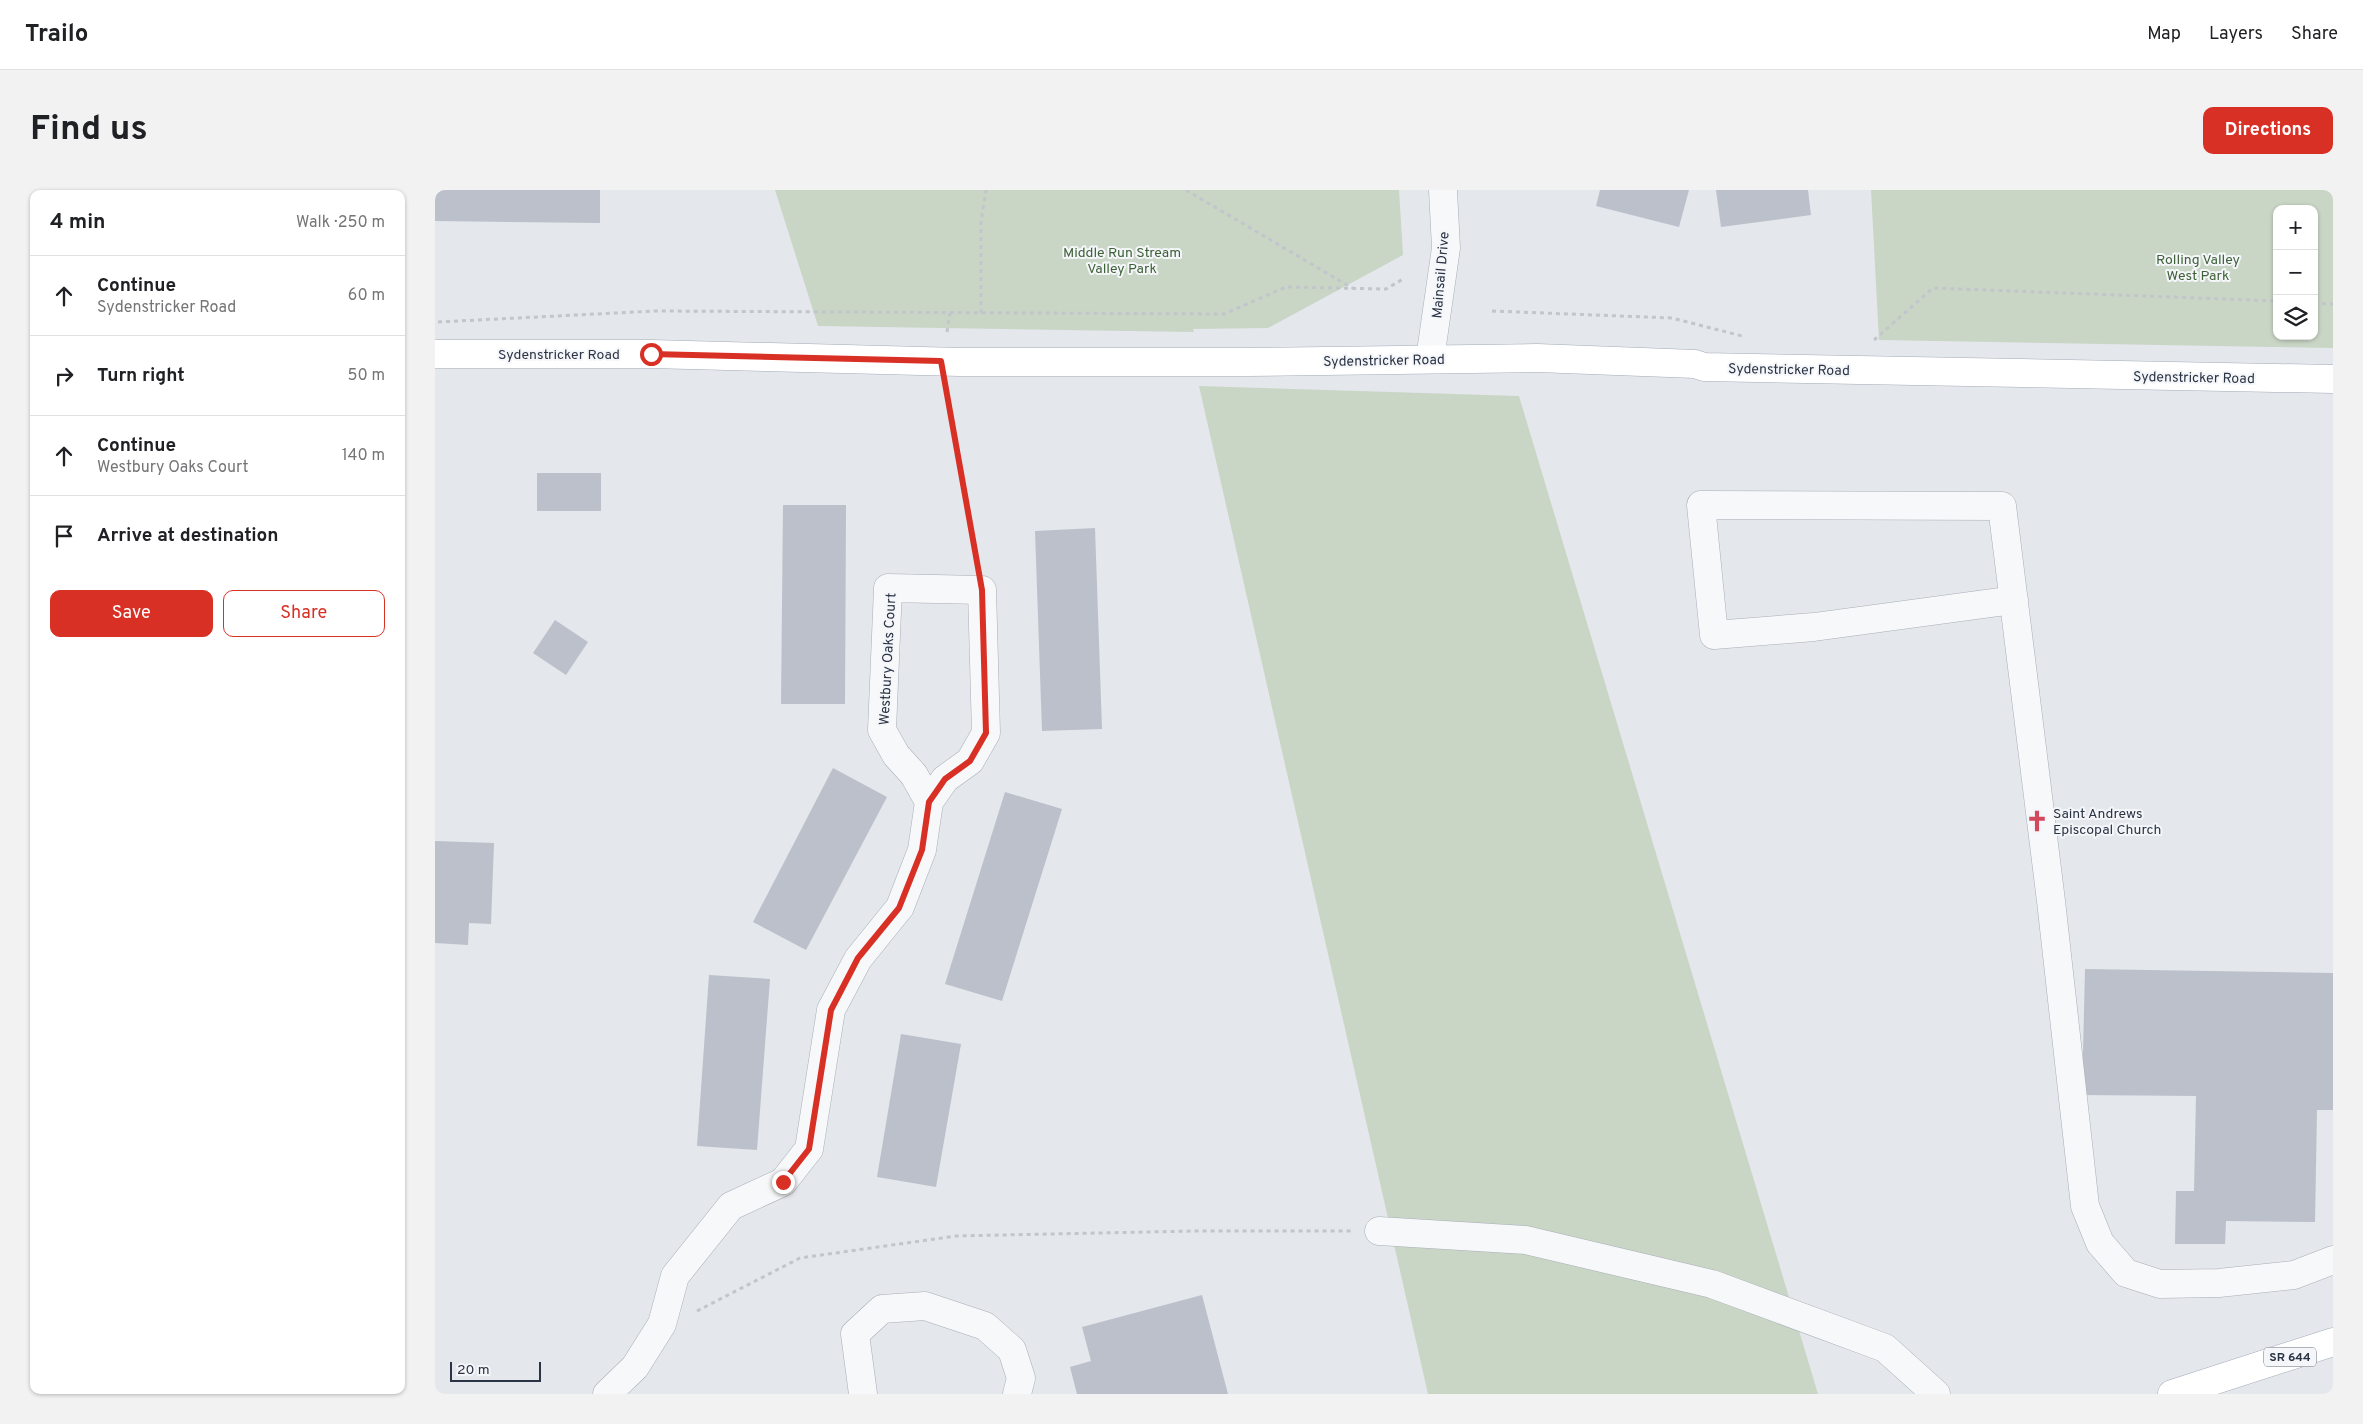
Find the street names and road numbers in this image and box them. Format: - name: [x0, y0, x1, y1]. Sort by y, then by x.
- street label: Mainsail Drive: [1429, 231, 1454, 319]
- street label: Sydenstricker Road: [498, 347, 620, 364]
- street label: Sydenstricker Road: [1323, 352, 1445, 371]
- street label: Sydenstricker Road: [1728, 361, 1850, 380]
- street label: Sydenstricker Road: [2133, 369, 2255, 388]
- street label: Westbury Oaks Court: [877, 592, 900, 726]
- road number: SR 644: [2264, 1348, 2316, 1366]

